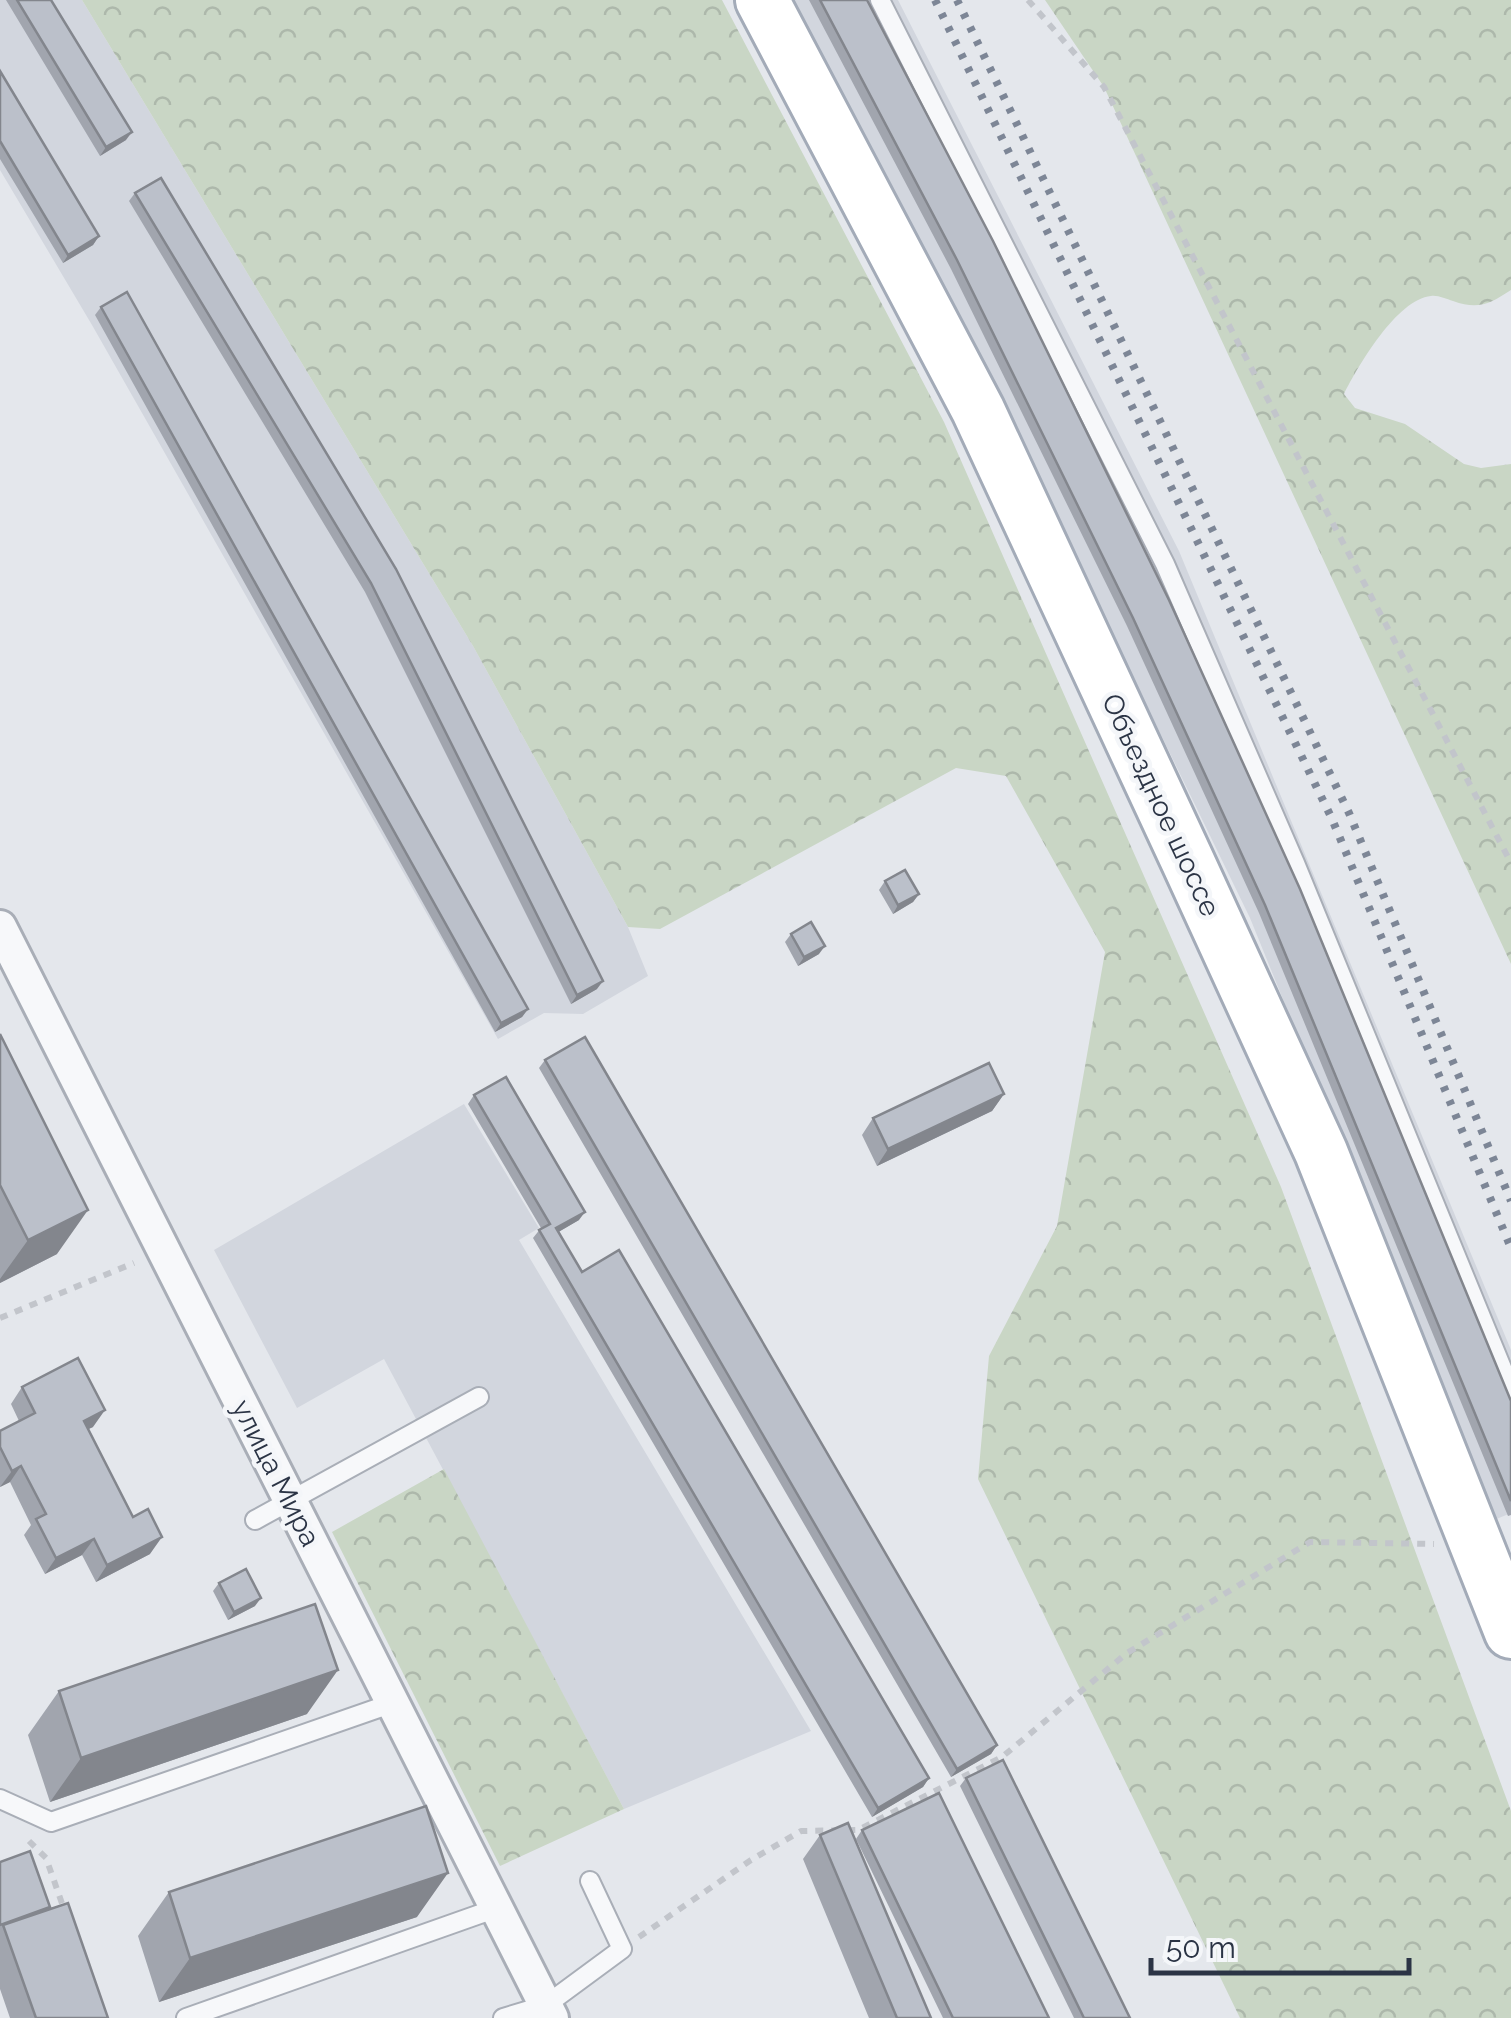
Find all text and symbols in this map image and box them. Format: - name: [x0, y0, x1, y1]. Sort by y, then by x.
- street label: Объездное шоссе: [1095, 688, 1227, 922]
- street label: улица Мира: [225, 1394, 327, 1552]
- scale bar: [1151, 1913, 1408, 1975]
- text: 50 m: [1166, 1930, 1236, 1965]

